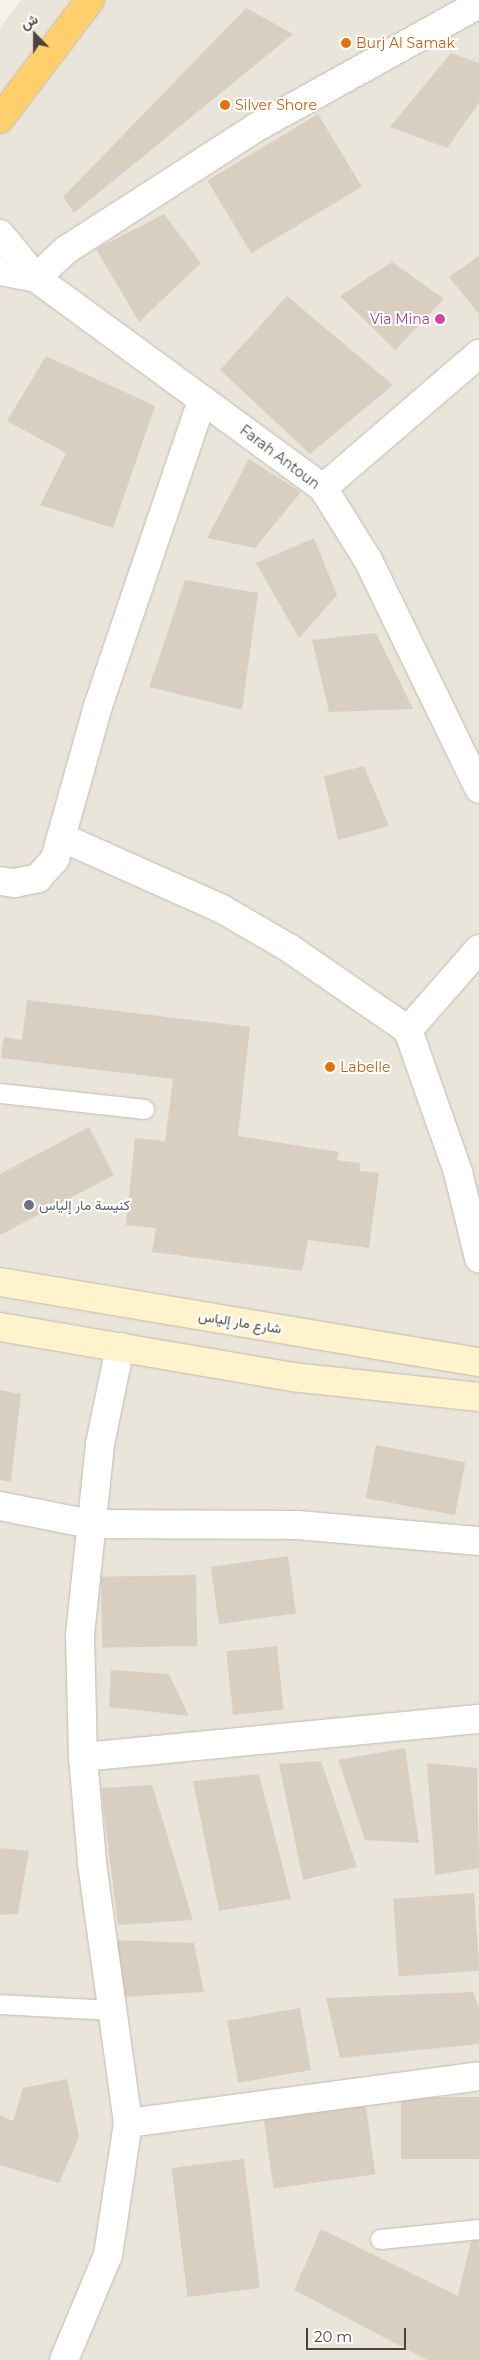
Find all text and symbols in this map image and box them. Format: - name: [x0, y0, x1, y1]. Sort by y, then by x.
- north arrow: [10, 10, 60, 60]
- text: ش: [18, 10, 41, 33]
- place label: Burj Al Samak: [356, 35, 455, 51]
- marker: Burj Al Samak: [340, 37, 352, 49]
- place label: Silver Shore: [235, 97, 317, 113]
- marker: Silver Shore: [219, 99, 231, 111]
- place label: Via Mina: [370, 311, 430, 327]
- marker: Via Mina: [434, 313, 446, 325]
- street label: Farah Antoun: [237, 421, 323, 493]
- place label: Labelle: [340, 1059, 390, 1075]
- marker: Labelle: [324, 1061, 336, 1073]
- place label: كنيسة مار إلياس: [39, 1197, 130, 1213]
- marker: كنيسة مار إلياس: [23, 1199, 35, 1211]
- street label: شارع مار إلياس: [197, 1307, 283, 1337]
- scale bar: [309, 2318, 409, 2350]
- text: 20 m: [314, 2327, 352, 2346]

